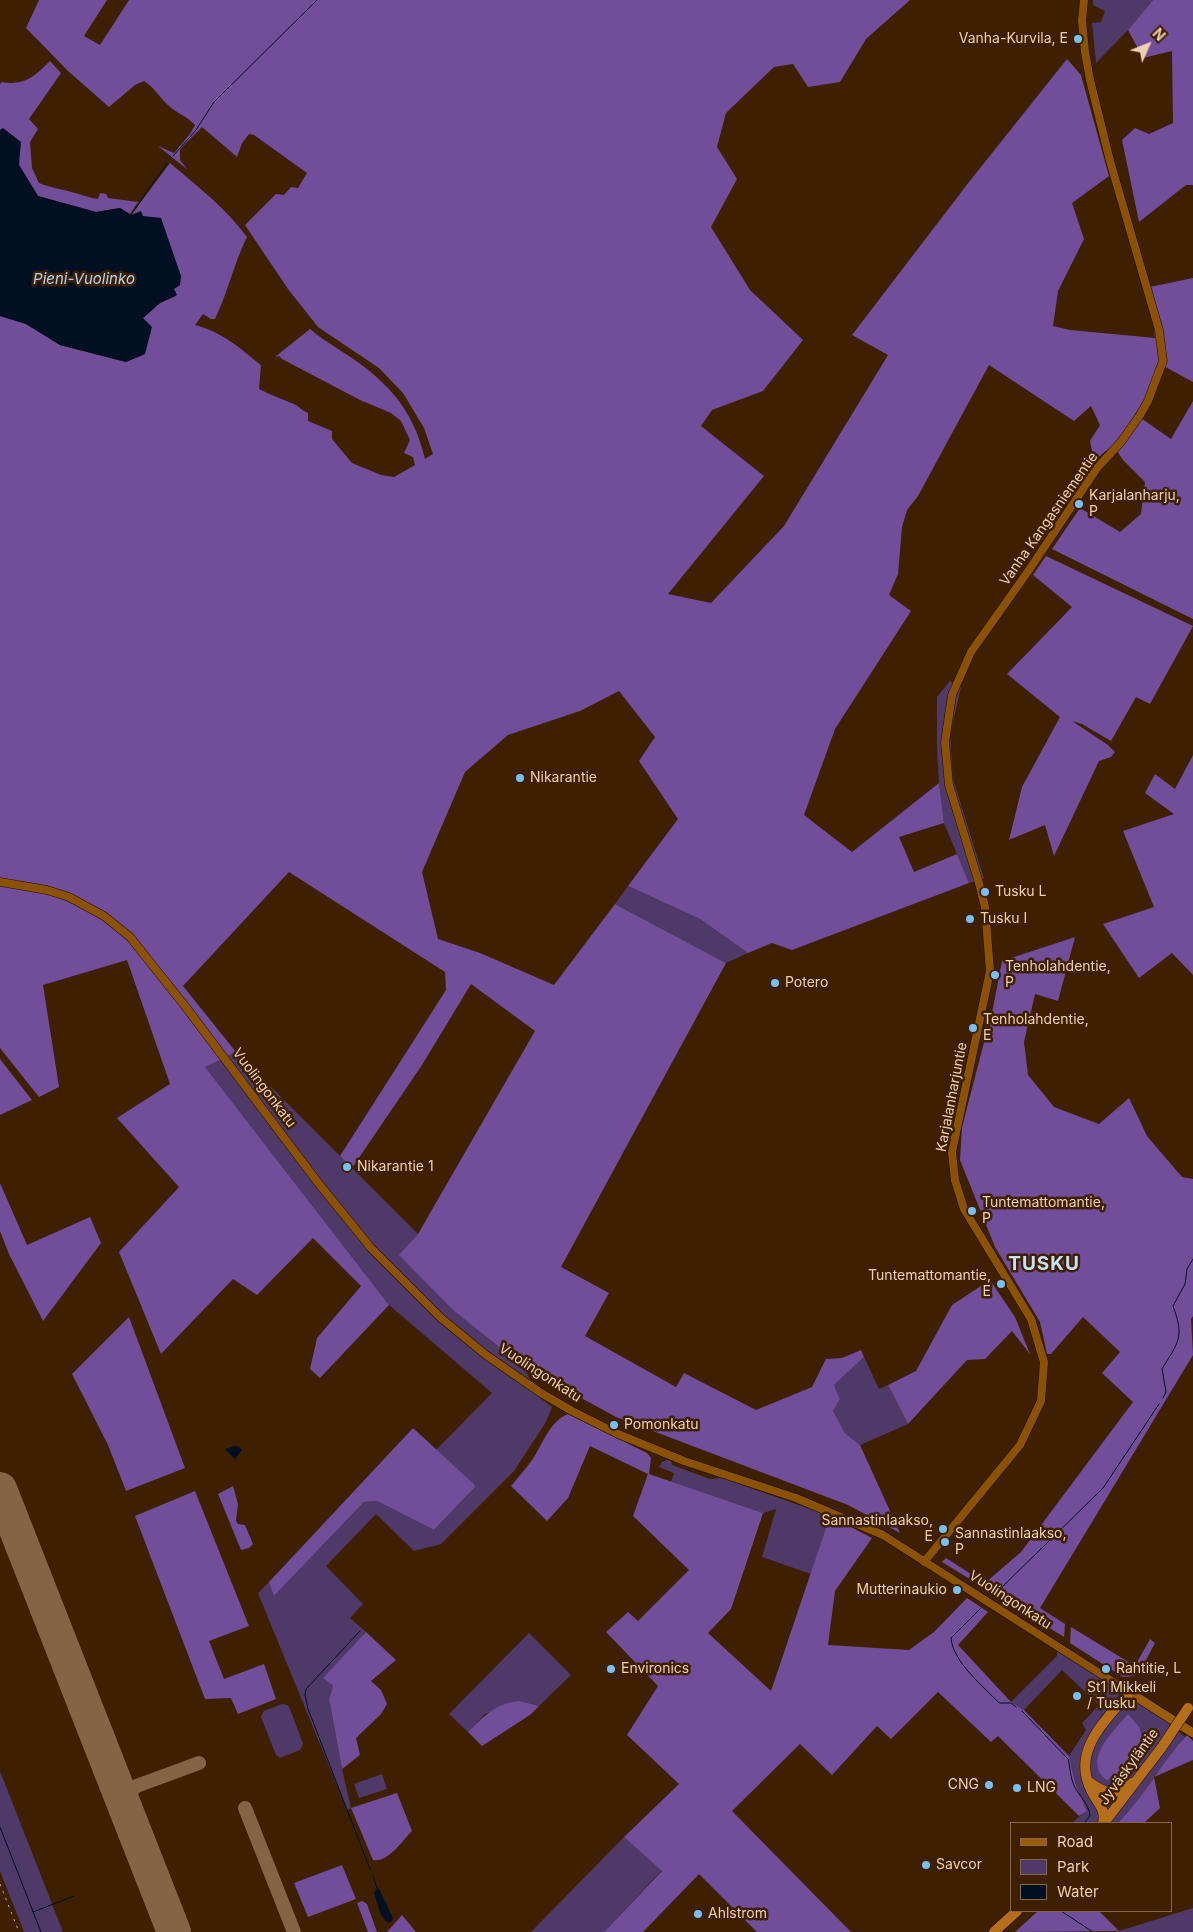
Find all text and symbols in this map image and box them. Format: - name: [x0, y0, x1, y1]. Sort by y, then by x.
- north arrow: [1123, 20, 1173, 70]
- text: N: [1149, 24, 1169, 44]
- place label: Vanha-Kurvila, E: [959, 31, 1068, 47]
- marker: Vanha-Kurvila, E: [1072, 33, 1084, 45]
- water label: Pieni-Vuolinko: [33, 270, 135, 288]
- street label: Vanha Kangasniementie: [996, 449, 1102, 589]
- place label: Karjalanharju, P: [1089, 488, 1180, 520]
- marker: Karjalanharju, P: [1073, 498, 1085, 510]
- place label: Nikarantie: [530, 770, 597, 786]
- marker: Nikarantie: [514, 772, 526, 784]
- place label: Tusku L: [995, 884, 1046, 900]
- marker: Tusku L: [979, 886, 991, 898]
- place label: Tusku I: [980, 911, 1027, 927]
- marker: Tusku I: [964, 913, 976, 925]
- place label: Tenholahdentie, P: [1005, 959, 1111, 992]
- marker: Tenholahdentie, P: [989, 969, 1001, 981]
- place label: Potero: [785, 975, 828, 991]
- marker: Potero: [769, 977, 781, 989]
- place label: Tenholahdentie, E: [983, 1012, 1089, 1044]
- marker: Tenholahdentie, E: [967, 1022, 979, 1034]
- street label: Karjalanharjuntie: [933, 1041, 971, 1153]
- street label: Vuolingonkatu: [229, 1045, 299, 1131]
- place label: Nikarantie 1: [357, 1159, 434, 1175]
- marker: Nikarantie 1: [341, 1161, 353, 1173]
- place label: Tuntemattomantie, P: [982, 1195, 1105, 1228]
- marker: Tuntemattomantie, P: [966, 1205, 978, 1217]
- district label: TUSKU: [1008, 1253, 1080, 1275]
- place label: Tuntemattomantie, E: [868, 1268, 991, 1300]
- marker: Tuntemattomantie, E: [995, 1278, 1007, 1290]
- street label: Vuolingonkatu: [496, 1340, 584, 1406]
- place label: Pomonkatu: [624, 1417, 699, 1433]
- marker: Pomonkatu: [608, 1419, 620, 1431]
- place label: Sannastinlaakso, E: [822, 1513, 933, 1545]
- marker: Sannastinlaakso, E: [937, 1523, 949, 1535]
- place label: Sannastinlaakso, P: [955, 1526, 1066, 1558]
- marker: Sannastinlaakso, P: [939, 1536, 951, 1548]
- street label: Vuolingonkatu: [966, 1567, 1054, 1633]
- place label: Mutterinaukio: [856, 1582, 947, 1598]
- marker: Mutterinaukio: [951, 1584, 963, 1596]
- place label: Environics: [621, 1661, 689, 1677]
- place label: Rahtitie, L: [1116, 1661, 1181, 1677]
- marker: Environics: [605, 1663, 617, 1675]
- marker: Rahtitie, L: [1100, 1663, 1112, 1675]
- place label: St1 Mikkeli / Tusku: [1087, 1680, 1156, 1712]
- marker: St1 Mikkeli / Tusku: [1071, 1690, 1083, 1702]
- street label: Jyväskyläntie: [1096, 1726, 1162, 1808]
- place label: CNG: [948, 1777, 979, 1793]
- marker: CNG: [983, 1779, 995, 1791]
- place label: LNG: [1027, 1780, 1056, 1796]
- marker: LNG: [1011, 1782, 1023, 1794]
- legend: [1010, 1822, 1173, 1912]
- text: Road: [1057, 1832, 1093, 1851]
- place label: Savcor: [936, 1857, 982, 1873]
- text: Park: [1057, 1857, 1089, 1876]
- marker: Savcor: [920, 1859, 932, 1871]
- text: Water: [1057, 1882, 1099, 1901]
- place label: Ahlstrom: [708, 1906, 767, 1922]
- marker: Ahlstrom: [692, 1908, 704, 1920]

